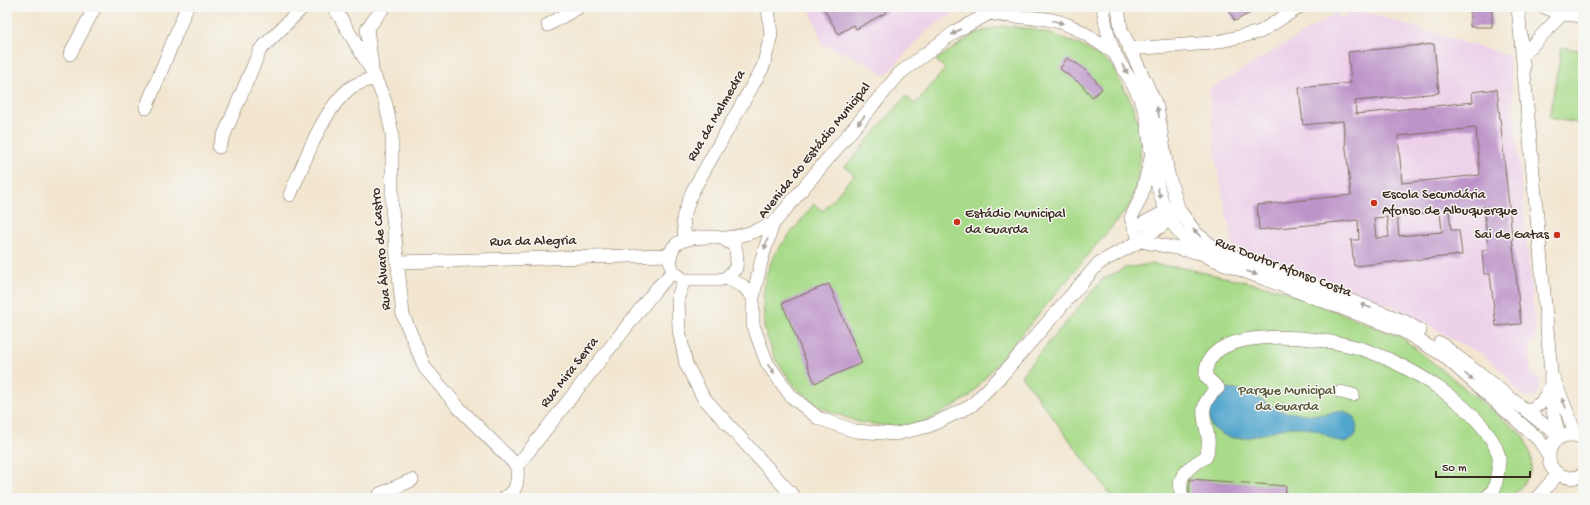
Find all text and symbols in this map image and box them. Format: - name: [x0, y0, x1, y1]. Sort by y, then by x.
- one-way arrow: [1052, 19, 1064, 25]
- one-way arrow: [951, 28, 961, 36]
- one-way arrow: [1121, 64, 1129, 74]
- street label: Rua da Malmedra: [684, 66, 751, 165]
- street label: Avenida do Estádio Municipal: [755, 80, 875, 222]
- one-way arrow: [1154, 106, 1160, 118]
- one-way arrow: [856, 114, 865, 125]
- street label: Rua Álvaro de Castro: [368, 187, 396, 311]
- place label: Escola Secundária Afonso de Albuquerque: [1382, 187, 1518, 220]
- one-way arrow: [1156, 188, 1162, 200]
- marker: Escola Secundária Afonso de Albuquerque: [1369, 198, 1379, 208]
- place label: Estádio Municipal da Guarda: [965, 206, 1066, 239]
- marker: Estádio Municipal da Guarda: [952, 217, 962, 227]
- place label: Sai de Gatas: [1474, 227, 1550, 244]
- one-way arrow: [1192, 228, 1202, 238]
- marker: Sai de Gatas: [1552, 230, 1562, 240]
- street label: Rua da Alegria: [490, 233, 578, 251]
- street label: Rua Doutor Afonso Costa: [1212, 234, 1355, 302]
- one-way arrow: [763, 239, 769, 251]
- one-way arrow: [1247, 271, 1259, 277]
- one-way arrow: [1360, 303, 1372, 309]
- street label: Rua Mira Serra: [537, 333, 604, 412]
- one-way arrow: [767, 364, 775, 374]
- one-way arrow: [1464, 372, 1474, 381]
- park label: Parque Municipal da Guarda: [1237, 383, 1336, 416]
- one-way arrow: [1560, 397, 1566, 409]
- scale bar: [1436, 453, 1530, 479]
- text: 50 m: [1442, 462, 1467, 476]

